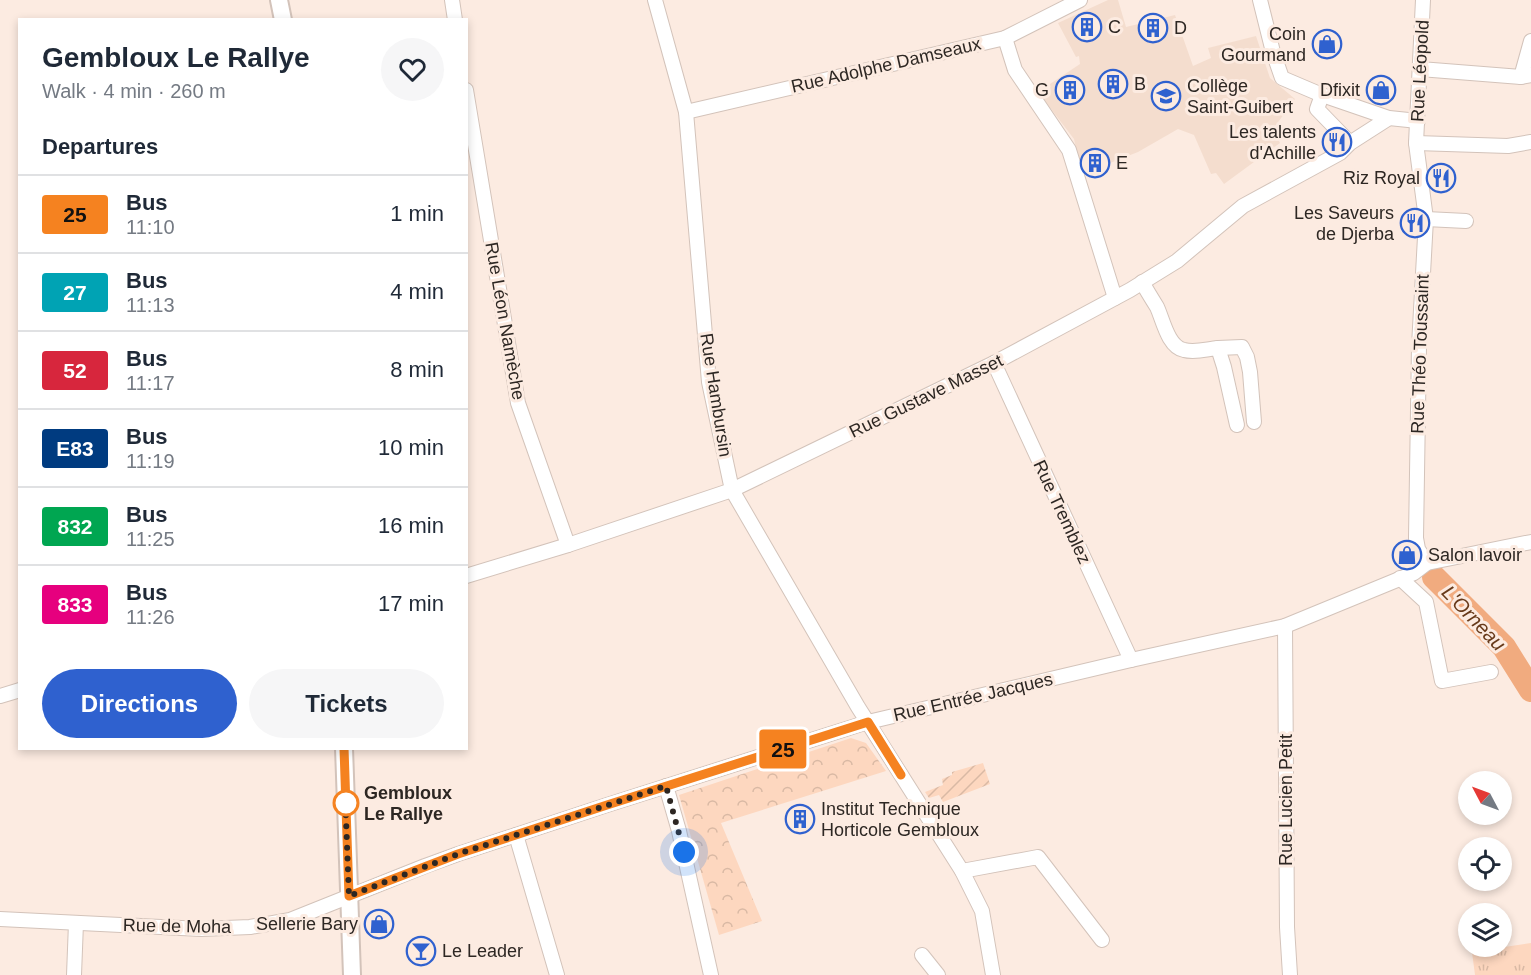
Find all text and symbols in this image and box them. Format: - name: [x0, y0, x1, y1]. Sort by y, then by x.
- building icon: C: [1071, 11, 1103, 43]
- building icon: D: [1137, 12, 1169, 44]
- place label: C: [1108, 17, 1121, 37]
- place label: D: [1174, 18, 1187, 38]
- street label: Rue Léopold: [1407, 19, 1433, 123]
- place label: Coin Gourmand: [1221, 24, 1306, 65]
- shop icon: Coin Gourmand: [1311, 28, 1343, 60]
- street label: Rue Adolphe Damseaux: [789, 33, 983, 97]
- button: heart: [381, 38, 444, 101]
- text: Gembloux Le Rallye: [42, 42, 310, 73]
- building icon: B: [1097, 68, 1129, 100]
- building icon: G: [1054, 74, 1086, 106]
- place label: B: [1134, 74, 1146, 94]
- shop icon: Dfixit: [1365, 74, 1397, 106]
- place label: Collège Saint-Guibert: [1187, 76, 1293, 117]
- text: Walk · 4 min · 260 m: [42, 80, 226, 102]
- place label: G: [1035, 80, 1049, 100]
- school or university icon: Collège Saint-Guibert: [1150, 80, 1182, 112]
- place label: Dfixit: [1320, 80, 1360, 100]
- place label: Les talents d'Achille: [1229, 122, 1316, 163]
- restaurant icon: Les talents d'Achille: [1321, 126, 1353, 158]
- text: Departures: [42, 134, 158, 159]
- building icon: E: [1079, 147, 1111, 179]
- place label: E: [1116, 153, 1128, 173]
- restaurant icon: Riz Royal: [1425, 162, 1457, 194]
- place label: Riz Royal: [1343, 168, 1420, 188]
- text: Bus: [126, 190, 168, 215]
- text: 1 min: [390, 201, 444, 226]
- text: 25: [63, 203, 87, 226]
- place label: Les Saveurs de Djerba: [1294, 203, 1395, 244]
- restaurant icon: Les Saveurs de Djerba: [1399, 207, 1431, 239]
- text: 11:10: [126, 216, 175, 238]
- street label: Rue Léon Namèche: [481, 240, 529, 402]
- text: Bus: [126, 268, 168, 293]
- street label: Rue Théo Toussaint: [1407, 274, 1433, 434]
- text: 4 min: [390, 279, 444, 304]
- text: 27: [63, 281, 87, 304]
- text: 11:13: [126, 294, 175, 316]
- street label: Rue Hambursin: [696, 332, 736, 458]
- text: Bus: [126, 346, 168, 371]
- street label: Rue Gustave Masset: [846, 350, 1006, 442]
- text: 8 min: [390, 357, 444, 382]
- text: 52: [63, 359, 87, 382]
- text: 11:17: [126, 372, 175, 394]
- text: Bus: [126, 424, 168, 449]
- text: 10 min: [378, 435, 444, 460]
- text: E83: [56, 437, 94, 460]
- text: 11:19: [126, 450, 175, 472]
- street label: Rue Tremblez: [1029, 457, 1095, 567]
- text: Bus: [126, 502, 168, 527]
- text: 16 min: [378, 513, 444, 538]
- text: 832: [57, 515, 93, 538]
- text: 11:25: [126, 528, 175, 550]
- shop icon: Salon lavoir: [1391, 539, 1423, 571]
- place label: Salon lavoir: [1428, 545, 1522, 565]
- text: Bus: [126, 580, 168, 605]
- water label: L'Orneau: [1438, 581, 1510, 655]
- text: 17 min: [378, 591, 444, 616]
- text: 833: [57, 593, 93, 616]
- text: 11:26: [126, 606, 175, 628]
- button: Directions: [42, 669, 237, 738]
- button: Tickets: [249, 669, 444, 738]
- street label: Rue Entrée Jacques: [891, 669, 1055, 725]
- line badge: 25: [756, 730, 810, 768]
- street label: Rue Lucien Petit: [1276, 734, 1296, 866]
- text: 25: [771, 738, 795, 761]
- north arrow: [1458, 771, 1512, 825]
- map controls: [1458, 771, 1512, 957]
- place label: Gembloux Le Rallye: [364, 783, 452, 824]
- marker: Gembloux Le Rallye: [333, 790, 359, 816]
- place label: Institut Technique Horticole Gembloux: [821, 799, 979, 840]
- building icon: Institut Technique Horticole Gembloux: [784, 803, 816, 835]
- your location: [669, 837, 699, 867]
- button: locate: [1458, 837, 1512, 891]
- button: layers: [1458, 903, 1512, 957]
- shop icon: Sellerie Bary: [363, 908, 395, 940]
- place label: Sellerie Bary: [256, 914, 358, 934]
- street label: Rue de Moha: [123, 915, 232, 937]
- bar icon: Le Leader: [405, 935, 437, 967]
- place label: Le Leader: [442, 941, 523, 961]

